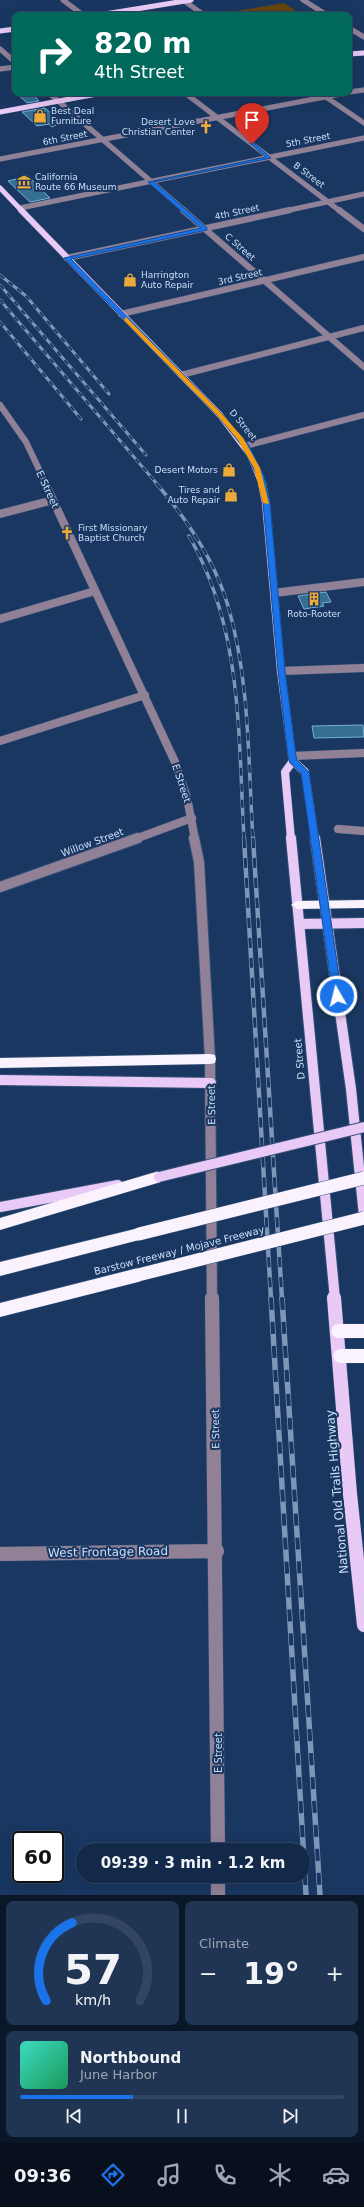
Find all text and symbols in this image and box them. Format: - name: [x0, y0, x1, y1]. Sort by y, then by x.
- text: 820 m: [94, 27, 191, 60]
- icon: right: [28, 28, 80, 80]
- text: 4th Street: [94, 61, 184, 82]
- pin: [235, 103, 269, 144]
- place label: Best Deal Furniture: [51, 106, 94, 126]
- shop icon: Best Deal Furniture: [32, 108, 48, 124]
- icon: arrive: [241, 109, 263, 131]
- place label: Desert Love Christian Center: [122, 117, 195, 137]
- church icon: Desert Love Christian Center: [198, 119, 214, 135]
- street label: 6th Street: [42, 129, 89, 147]
- street label: 5th Street: [285, 131, 332, 149]
- street label: B Street: [291, 160, 327, 190]
- place label: California Route 66 Museum: [35, 172, 116, 192]
- museum icon: California Route 66 Museum: [16, 174, 32, 190]
- street label: 4th Street: [214, 202, 261, 222]
- street label: C Street: [223, 231, 257, 263]
- street label: 3rd Street: [217, 267, 264, 287]
- place label: Harrington Auto Repair: [141, 270, 194, 290]
- shop icon: Harrington Auto Repair: [122, 272, 138, 288]
- street label: D Street: [227, 407, 259, 443]
- shop icon: Desert Motors: [221, 462, 237, 478]
- place label: Desert Motors: [155, 465, 218, 475]
- street label: E Street: [34, 469, 61, 510]
- place label: Tires and Auto Repair: [167, 485, 220, 505]
- shop icon: Tires and Auto Repair: [223, 487, 239, 503]
- place label: First Missionary Baptist Church: [78, 523, 148, 543]
- church icon: First Missionary Baptist Church: [59, 525, 75, 541]
- building icon: Roto-Rooter: [306, 591, 322, 607]
- place label: Roto-Rooter: [287, 609, 341, 619]
- street label: E Street: [170, 762, 193, 804]
- street label: Willow Street: [59, 826, 125, 859]
- position arrow: [316, 975, 358, 1017]
- street label: D Street: [292, 1038, 307, 1080]
- street label: E Street: [206, 1085, 217, 1125]
- street label: Barstow Freeway / Mojave Freeway: [93, 1224, 266, 1277]
- street label: E Street: [210, 1409, 221, 1449]
- street label: National Old Trails Highway: [323, 1409, 351, 1575]
- street label: West Frontage Road: [48, 1544, 168, 1560]
- street label: E Street: [213, 1733, 224, 1773]
- speed limit sign: 60: [12, 1831, 64, 1883]
- text: 09:39 · 3 min · 1.2 km: [101, 1854, 285, 1872]
- text: Climate: [199, 1936, 249, 1951]
- text: 57: [64, 1945, 121, 1994]
- text: 19°: [243, 1956, 300, 1991]
- text: −: [199, 1961, 217, 1986]
- text: +: [326, 1961, 344, 1986]
- text: km/h: [74, 1992, 111, 2008]
- text: Northbound: [80, 2049, 181, 2067]
- text: June Harbor: [80, 2067, 157, 2082]
- icon: previous: [63, 2105, 85, 2127]
- icon: pause: [171, 2105, 193, 2127]
- icon: next: [279, 2105, 301, 2127]
- icon: directions: [99, 2161, 127, 2189]
- icon: music: [155, 2161, 183, 2189]
- icon: phone: [211, 2161, 239, 2189]
- icon: climate: [266, 2161, 294, 2189]
- icon: car: [322, 2161, 350, 2189]
- text: 09:36: [14, 2165, 71, 2186]

